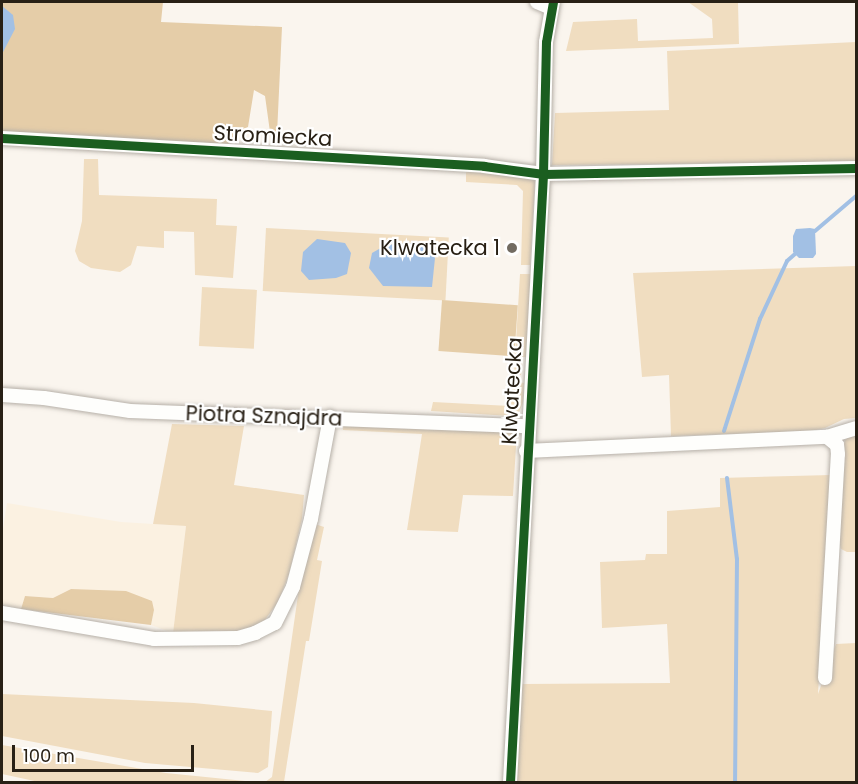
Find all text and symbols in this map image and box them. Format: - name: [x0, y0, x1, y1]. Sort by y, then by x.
- street label: Stromiecka: [213, 120, 333, 152]
- place label: Klwatecka 1: [380, 235, 500, 261]
- marker: Klwatecka 1: [505, 241, 519, 255]
- street label: Klwatecka: [497, 337, 527, 445]
- street label: Piotra Sznajdra: [185, 401, 343, 431]
- scale bar: [15, 733, 196, 771]
- text: 100 m: [23, 743, 75, 768]

